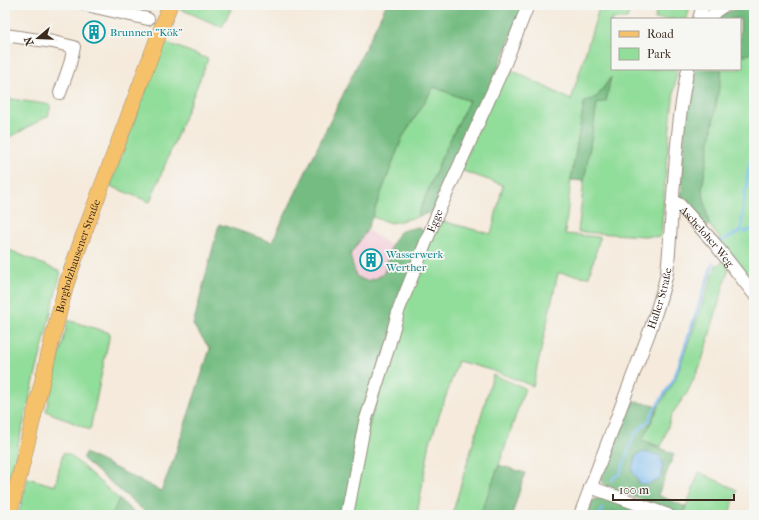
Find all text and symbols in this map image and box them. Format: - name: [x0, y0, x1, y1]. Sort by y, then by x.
- north arrow: [18, 18, 58, 58]
- legend: [611, 18, 741, 70]
- building icon: Brunnen "Kök": [81, 19, 107, 45]
- place label: Brunnen "Kök": [110, 26, 183, 39]
- text: Road: [647, 27, 674, 41]
- text: N: [21, 34, 37, 47]
- text: Park: [647, 47, 672, 61]
- street label: Borgholzhausener Straße: [53, 197, 103, 315]
- street label: Ascheloher Weg: [676, 203, 736, 270]
- street label: Egge: [425, 207, 446, 234]
- building icon: Wasserwerk Werther: [358, 247, 384, 273]
- place label: Wasserwerk Werther: [385, 248, 443, 274]
- street label: Haller Straße: [645, 266, 675, 331]
- scale bar: [613, 476, 734, 502]
- text: 100 m: [619, 483, 649, 497]

